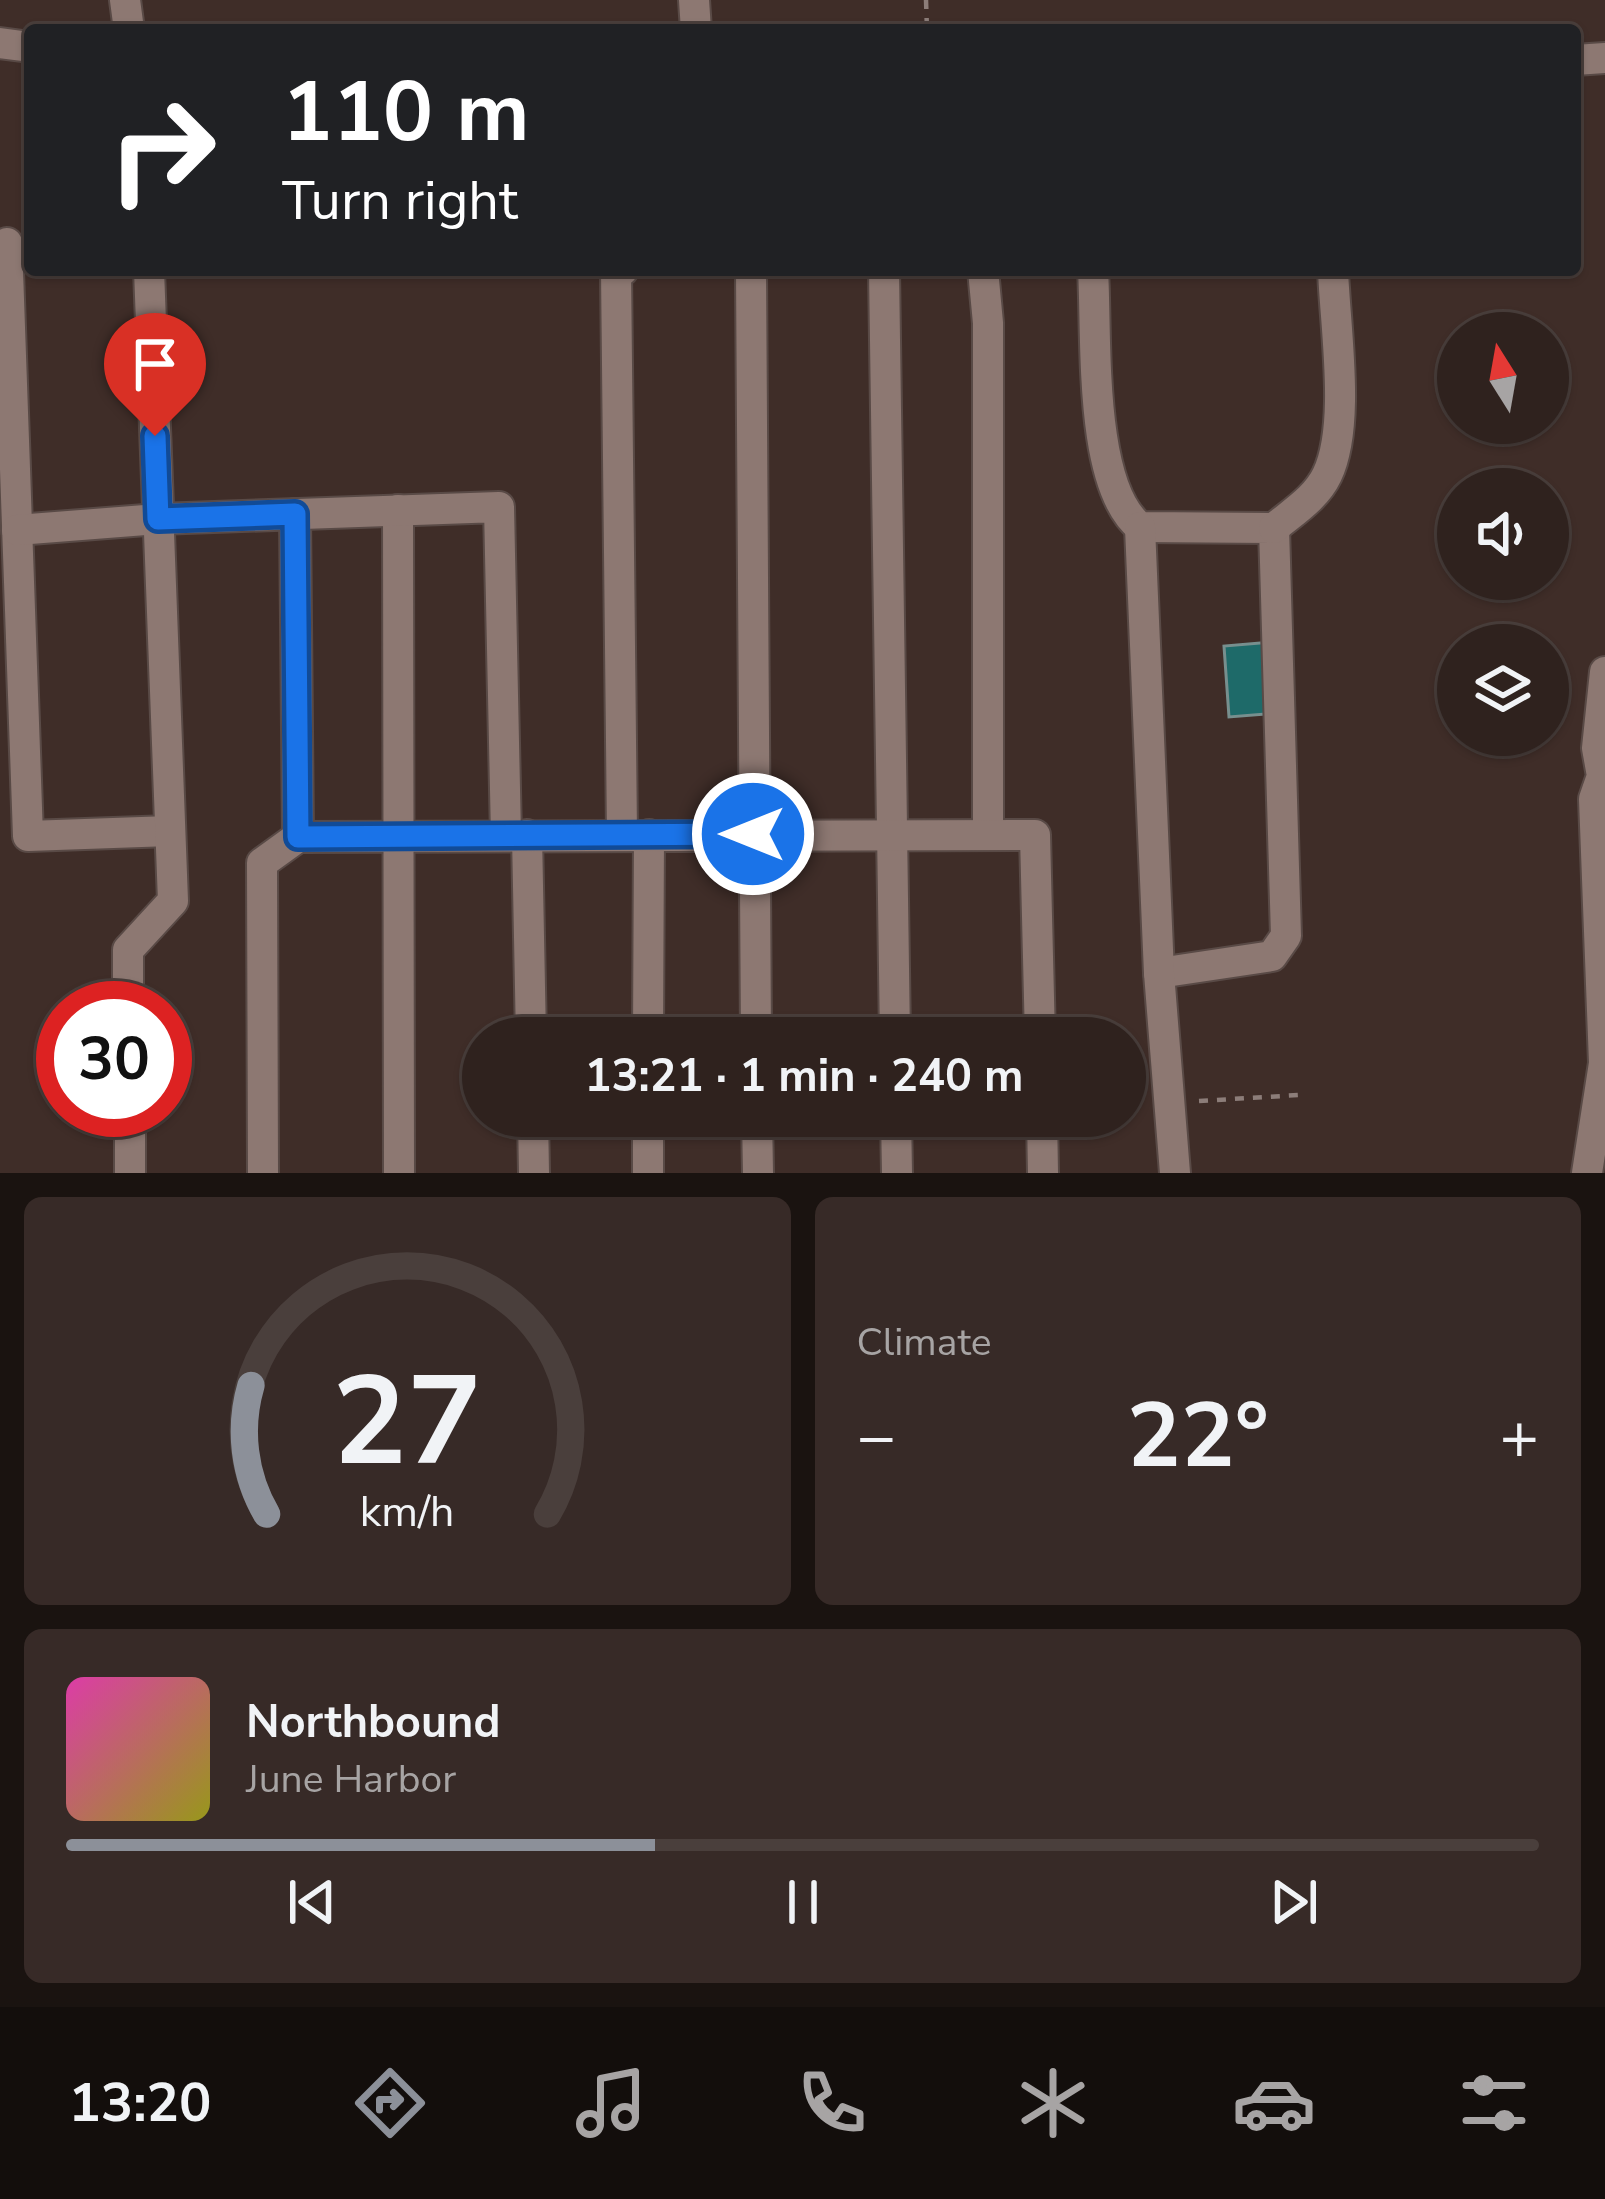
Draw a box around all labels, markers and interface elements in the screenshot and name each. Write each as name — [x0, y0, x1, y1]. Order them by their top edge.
text: 110 m — [282, 55, 530, 170]
icon: right — [84, 72, 240, 228]
text: Turn right — [282, 164, 518, 238]
north arrow — [1437, 312, 1569, 444]
map controls — [1437, 312, 1569, 756]
pin — [104, 313, 206, 436]
icon: arrive — [122, 331, 188, 397]
button: sound — [1437, 468, 1569, 600]
button: layers — [1437, 624, 1569, 756]
position arrow — [690, 771, 816, 897]
speed limit sign: 30 — [36, 981, 192, 1137]
text: 13:21 · 1 min · 240 m — [584, 1046, 1024, 1107]
text: Climate — [857, 1316, 992, 1369]
text: 27 — [332, 1337, 482, 1507]
text: 22° — [1127, 1375, 1269, 1498]
text: − — [857, 1392, 896, 1482]
text: + — [1499, 1392, 1539, 1482]
text: km/h — [360, 1483, 455, 1541]
text: Northbound — [246, 1692, 500, 1753]
text: June Harbor — [246, 1753, 456, 1806]
icon: previous — [279, 1869, 345, 1935]
icon: pause — [770, 1869, 836, 1935]
icon: next — [1261, 1869, 1327, 1935]
icon: directions — [348, 2061, 432, 2145]
icon: music — [569, 2061, 653, 2145]
icon: phone — [790, 2061, 874, 2145]
icon: climate — [1011, 2061, 1095, 2145]
icon: car — [1232, 2061, 1316, 2145]
icon: filters — [1452, 2061, 1536, 2145]
text: 13:20 — [68, 2066, 211, 2140]

